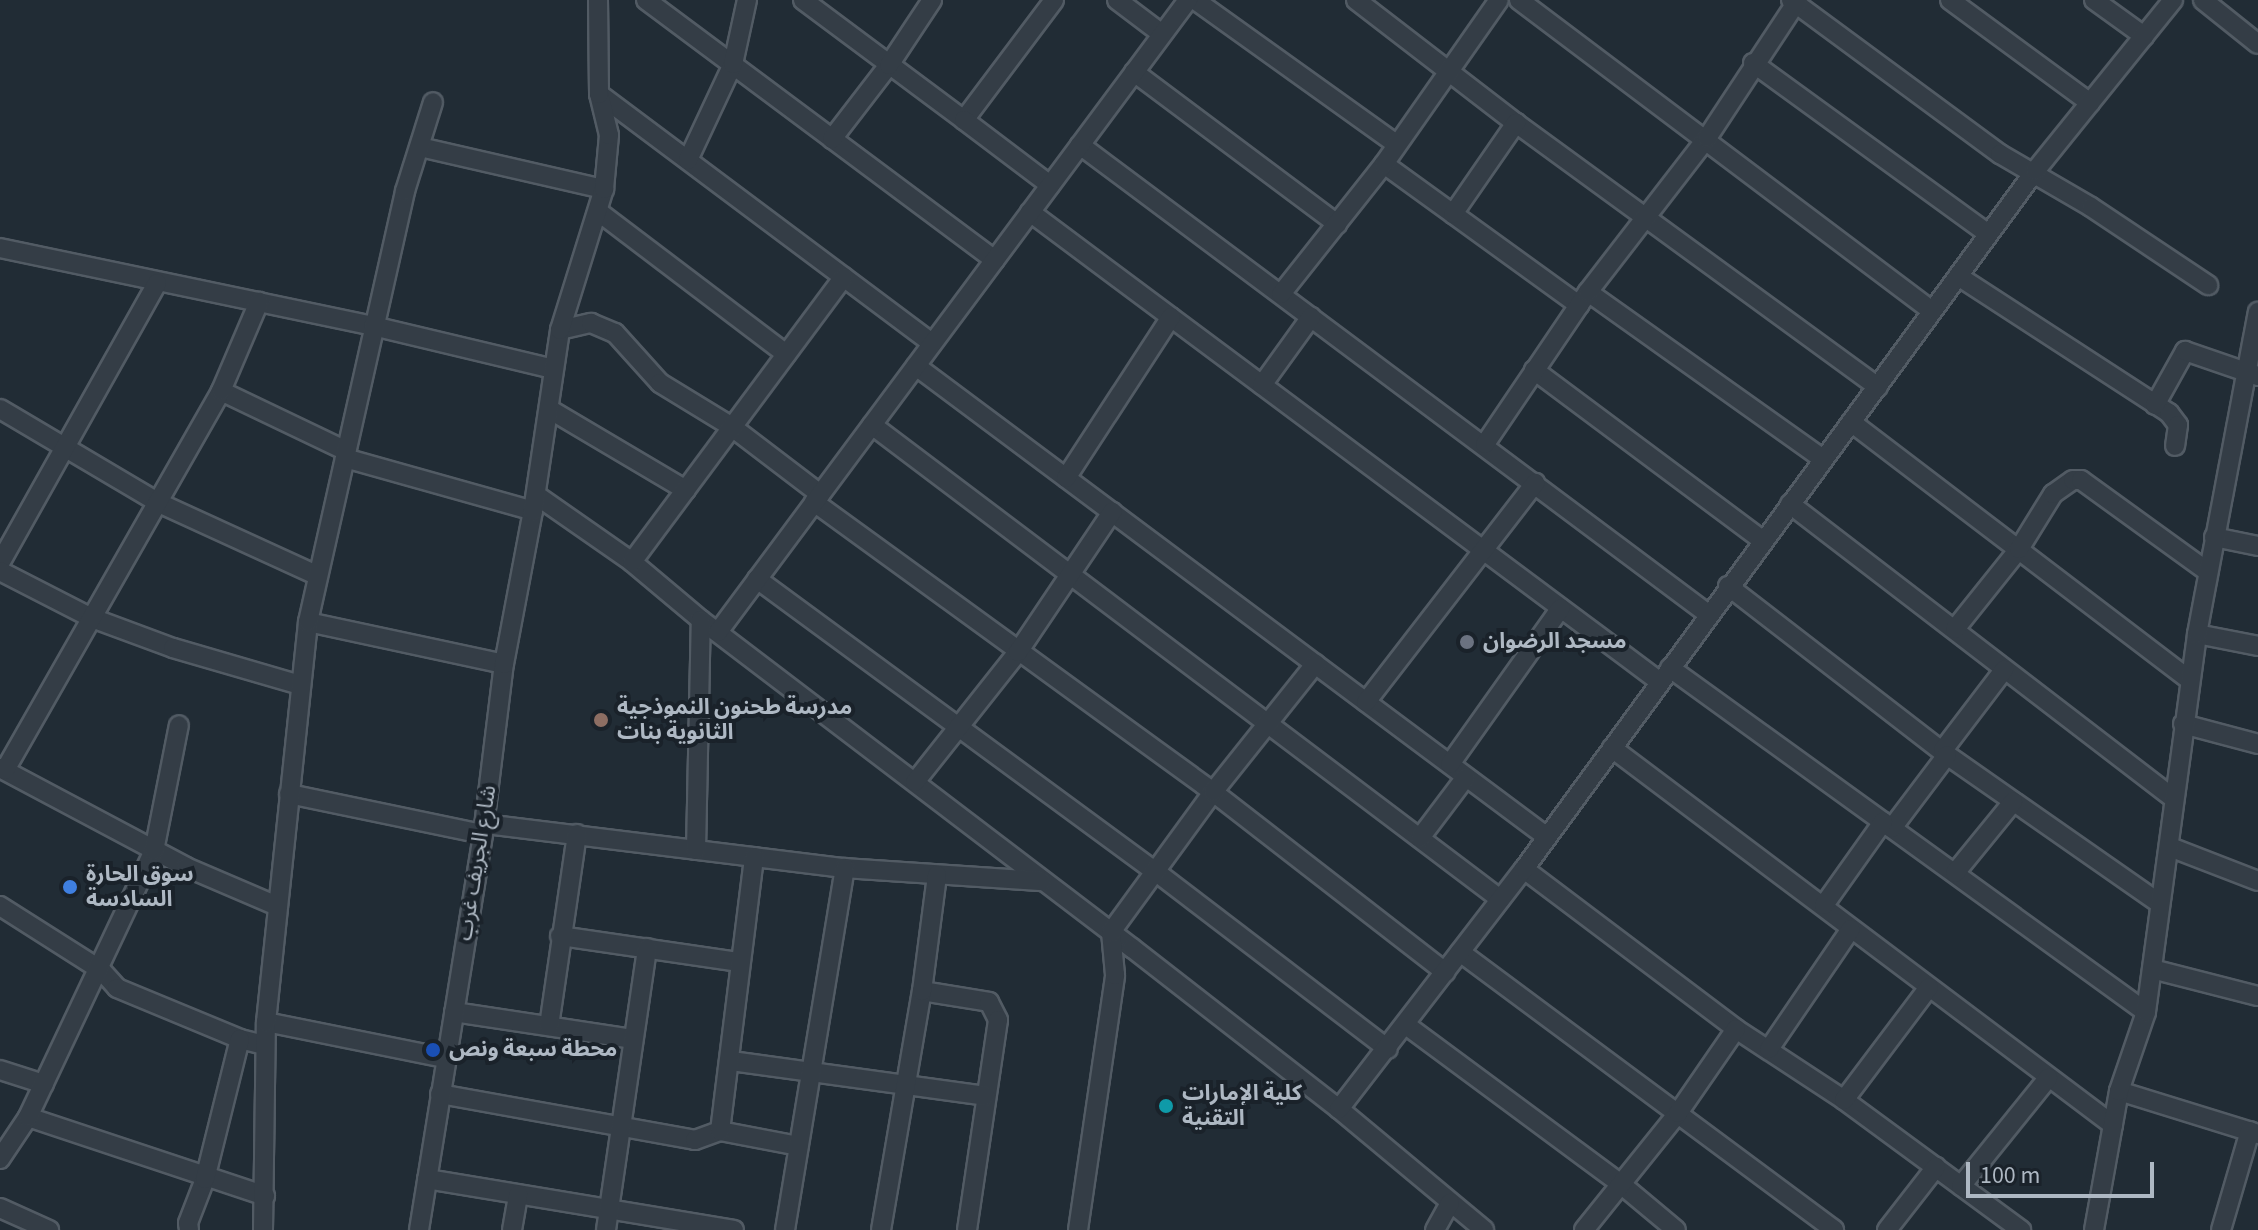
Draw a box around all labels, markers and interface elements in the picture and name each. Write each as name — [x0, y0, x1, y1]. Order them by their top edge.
place label: مسجد الرضوان — [1483, 629, 1627, 655]
marker: مسجد الرضوان — [1458, 633, 1476, 651]
place label: مدرسة طحنون النموذجية الثانوية بنات — [617, 694, 852, 746]
marker: مدرسة طحنون النموذجية الثانوية بنات — [592, 711, 610, 729]
street label: شارع الجريف غرب — [452, 783, 502, 943]
place label: سوق الحارة السادسة — [86, 861, 194, 912]
marker: سوق الحارة السادسة — [61, 878, 79, 896]
place label: محطة سبعة ونص — [449, 1037, 617, 1063]
marker: محطة سبعة ونص — [424, 1041, 442, 1059]
place label: كلية الإمارات التقنية — [1182, 1080, 1302, 1132]
marker: كلية الإمارات التقنية — [1157, 1097, 1175, 1115]
scale bar — [1970, 1146, 2158, 1196]
text: 100 m — [1980, 1158, 2040, 1193]

